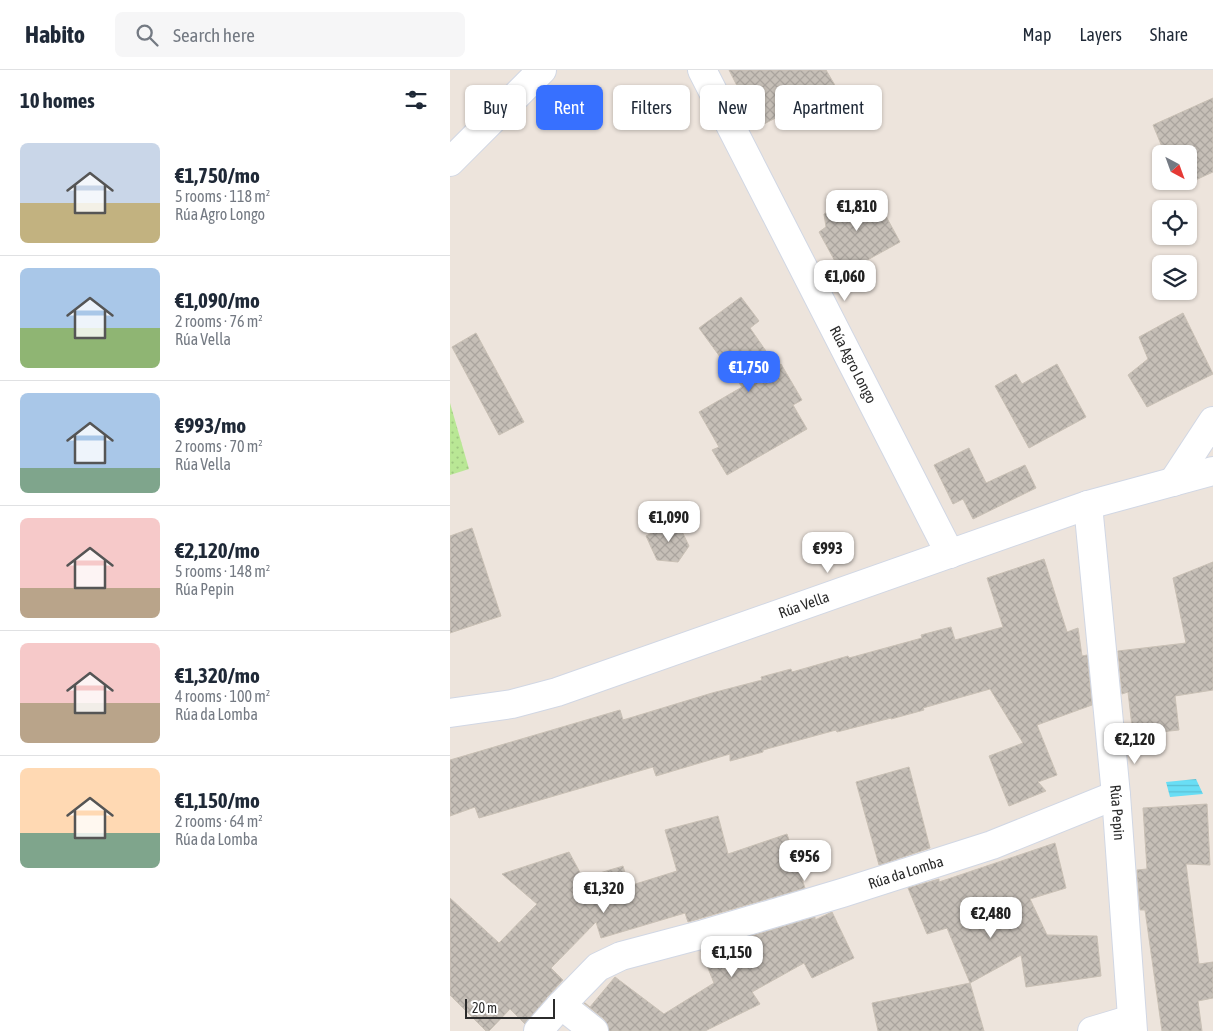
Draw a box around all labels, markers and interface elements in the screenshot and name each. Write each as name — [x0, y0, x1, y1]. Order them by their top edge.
search box — [115, 12, 465, 57]
text: Habito — [25, 21, 85, 48]
icon: search — [133, 21, 161, 49]
text: Search here — [173, 24, 255, 46]
text: Map — [1022, 24, 1051, 45]
text: Layers — [1079, 24, 1122, 45]
text: Share — [1150, 24, 1188, 45]
chip: Buy — [465, 85, 526, 130]
chip: Rent — [536, 85, 603, 130]
chip: Filters — [613, 85, 690, 130]
chip: New — [700, 85, 765, 130]
chip: Apartment — [775, 85, 882, 130]
icon: filters — [402, 86, 430, 114]
text: 10 homes — [20, 88, 95, 112]
north arrow — [1152, 145, 1198, 190]
map controls — [1152, 145, 1197, 300]
icon: home — [60, 163, 120, 223]
text: €1,750/mo — [175, 163, 260, 187]
text: 5 rooms · 118 m² — [175, 187, 270, 205]
pin: €1,810 — [816, 190, 898, 232]
text: €1,810 — [837, 197, 877, 215]
button: locate — [1152, 200, 1197, 245]
text: Rúa Agro Longo — [175, 205, 265, 223]
button: layers — [1152, 255, 1197, 300]
pin: €1,060 — [804, 260, 886, 302]
text: €1,060 — [825, 267, 865, 285]
icon: home — [60, 288, 120, 348]
text: €1,090/mo — [175, 288, 260, 312]
text: 2 rooms · 76 m² — [175, 312, 263, 330]
street label: Rúa Agro Longo — [827, 323, 880, 406]
text: Rúa Vella — [175, 330, 231, 348]
pin: €1,750 — [708, 350, 790, 393]
text: €1,750 — [729, 358, 769, 376]
icon: home — [60, 413, 120, 473]
text: €993/mo — [175, 413, 246, 437]
text: 2 rooms · 70 m² — [175, 437, 263, 455]
text: Rúa Vella — [175, 455, 231, 473]
pin: €1,090 — [628, 500, 710, 543]
text: €1,090 — [649, 508, 689, 526]
pin: €993 — [798, 532, 858, 574]
icon: home — [60, 538, 120, 598]
text: €2,120/mo — [175, 538, 260, 562]
text: €993 — [813, 539, 843, 557]
text: 5 rooms · 148 m² — [175, 562, 270, 580]
text: Rúa Pepin — [175, 580, 234, 598]
street label: Rúa Vella — [776, 588, 831, 621]
icon: home — [60, 663, 120, 723]
text: €1,320/mo — [175, 663, 260, 687]
text: 4 rooms · 100 m² — [175, 687, 270, 705]
text: Rúa da Lomba — [175, 705, 258, 723]
pin: €2,120 — [1094, 722, 1176, 765]
text: €2,120 — [1115, 730, 1155, 748]
street label: Rúa Pepin — [1107, 784, 1128, 841]
icon: home — [60, 788, 120, 848]
text: €1,150/mo — [175, 788, 260, 812]
text: 2 rooms · 64 m² — [175, 812, 263, 830]
text: Rúa da Lomba — [175, 830, 258, 848]
pin: €956 — [775, 840, 835, 882]
text: €956 — [790, 847, 820, 865]
street label: Rúa da Lomba — [866, 852, 945, 892]
pin: €1,320 — [563, 872, 645, 914]
text: €1,320 — [584, 879, 624, 897]
pin: €2,480 — [950, 896, 1032, 939]
text: €2,480 — [971, 904, 1011, 922]
pin: €1,150 — [691, 936, 773, 978]
text: €1,150 — [712, 943, 752, 961]
scale bar — [465, 996, 555, 1019]
text: 20 m — [472, 1000, 497, 1016]

